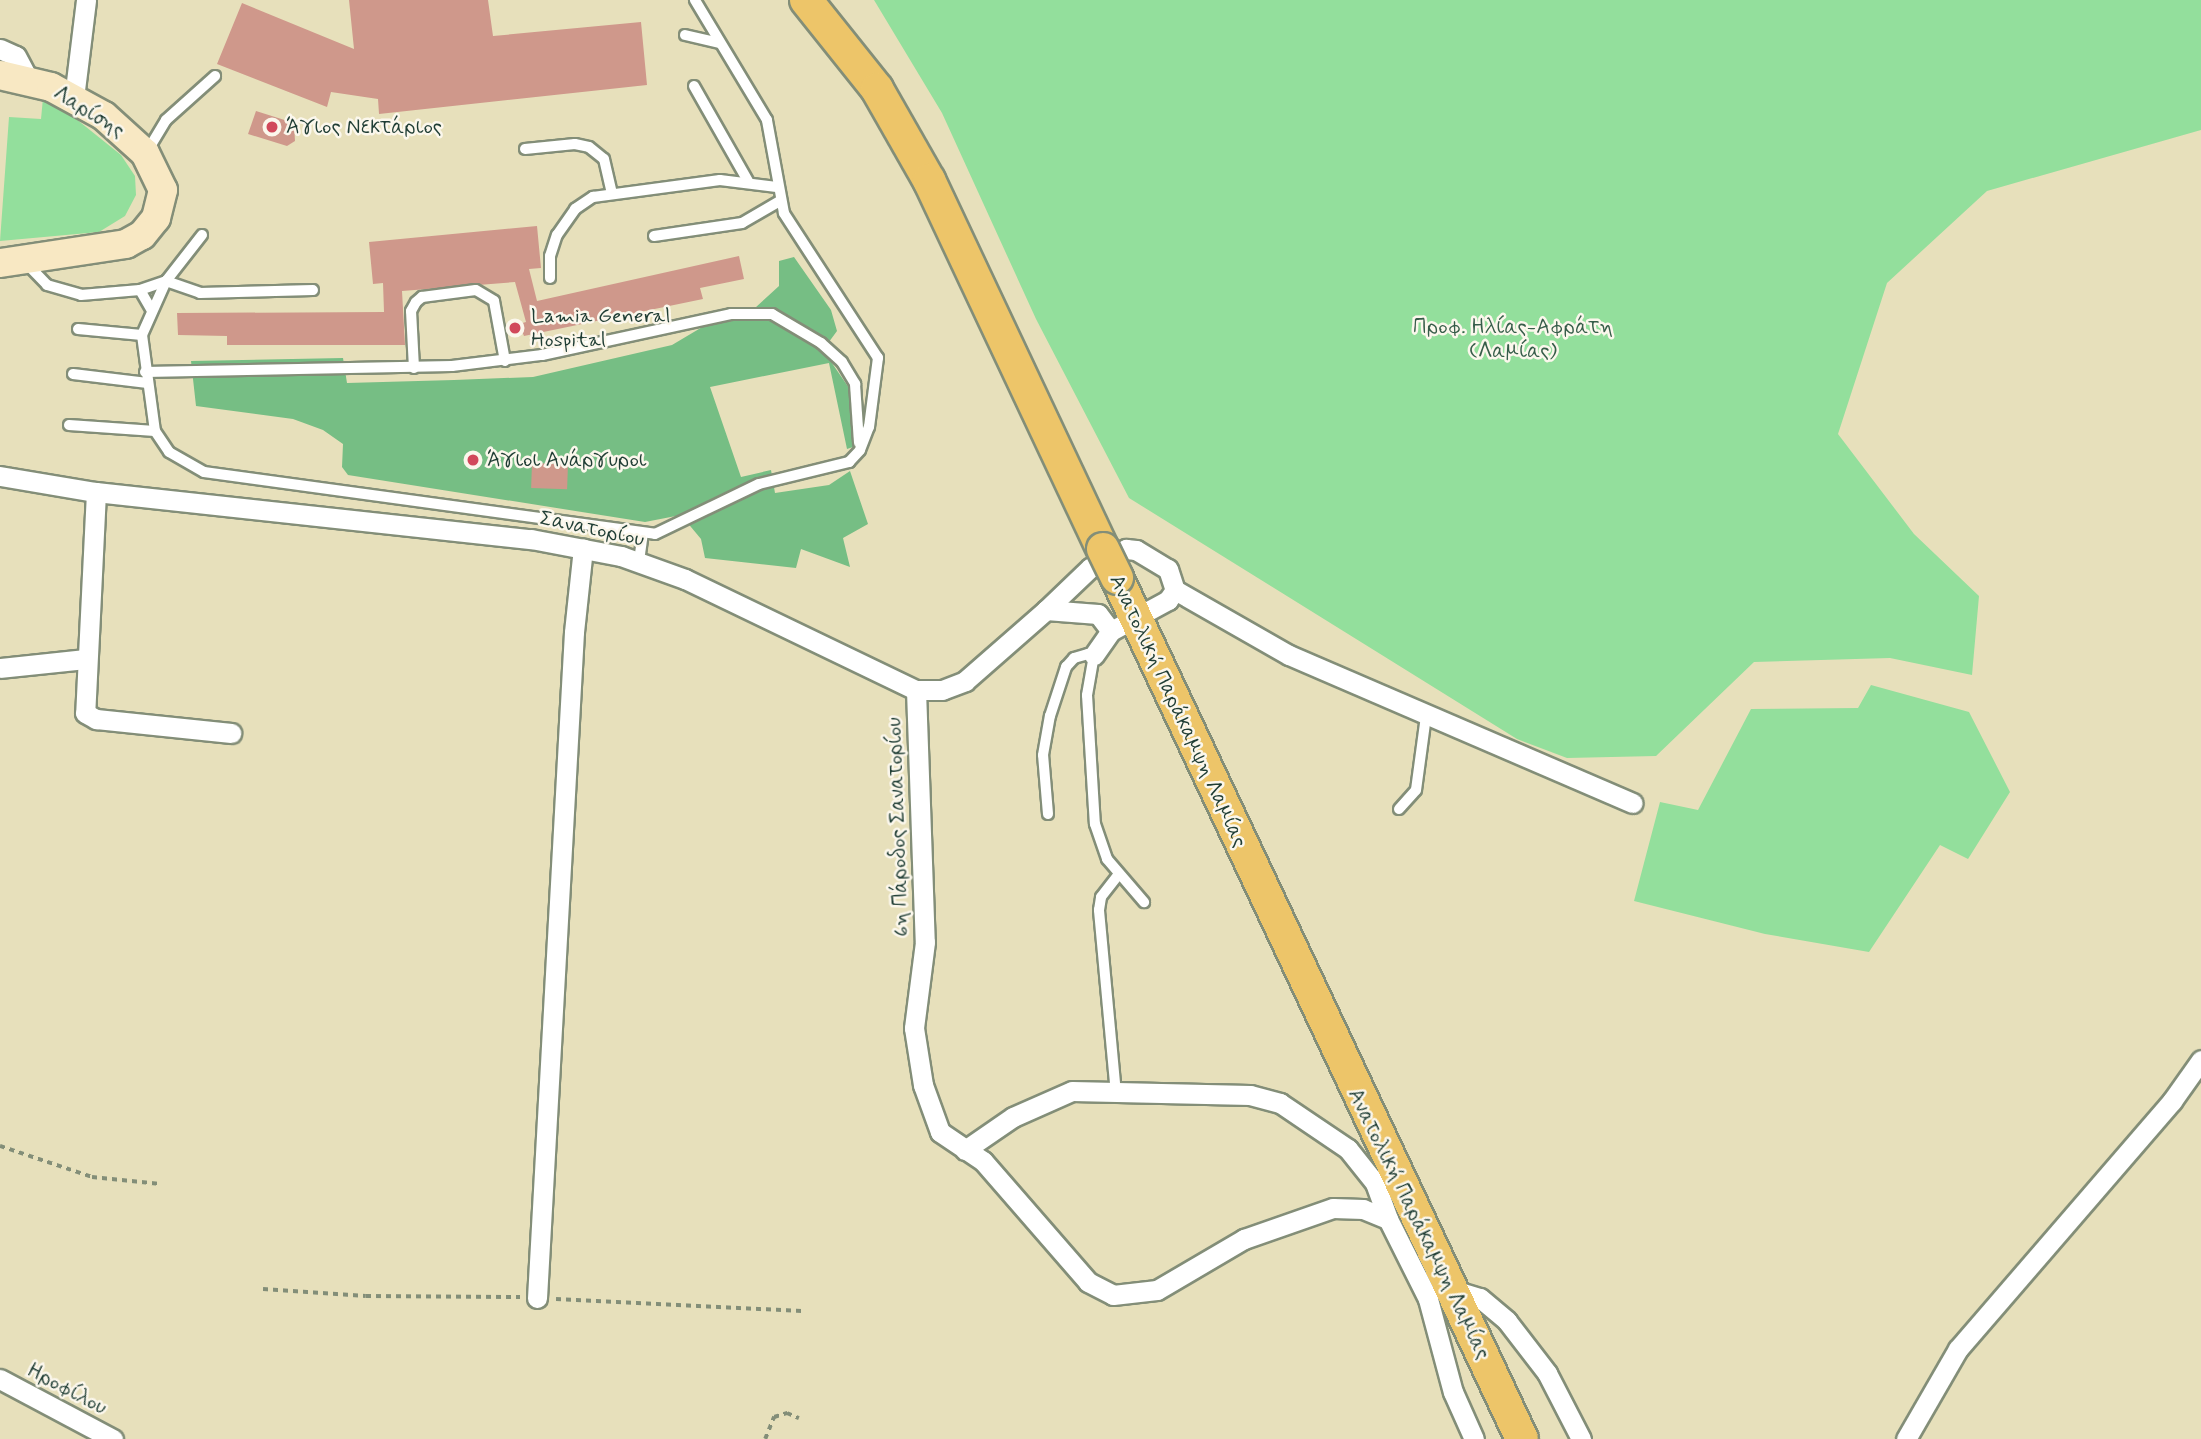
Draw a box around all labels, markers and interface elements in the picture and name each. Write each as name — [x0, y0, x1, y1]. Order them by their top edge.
street label: Λαρίσης — [49, 80, 129, 144]
place label: Άγιος Νεκτάριος — [286, 114, 442, 140]
marker: Άγιος Νεκτάριος — [264, 119, 280, 135]
place label: Lamia General Hospital — [531, 303, 670, 353]
park label: Προφ. Ηλίας-Αφράτη (Λαμίας) — [1413, 314, 1613, 364]
marker: Lamia General Hospital — [505, 318, 525, 338]
place label: Άγιοι Ανάργυροι — [487, 447, 646, 473]
marker: Άγιοι Ανάργυροι — [465, 452, 481, 468]
street label: Σανατορίου — [537, 506, 647, 552]
street label: Ανατολική Παράκαμψη Λαμίας — [1104, 571, 1252, 851]
street label: 6η Πάροδος Σανατορίου — [882, 717, 914, 937]
street label: Ανατολική Παράκαμψη Λαμίας — [1342, 1085, 1496, 1363]
street label: Ηροφίλου — [23, 1358, 111, 1420]

